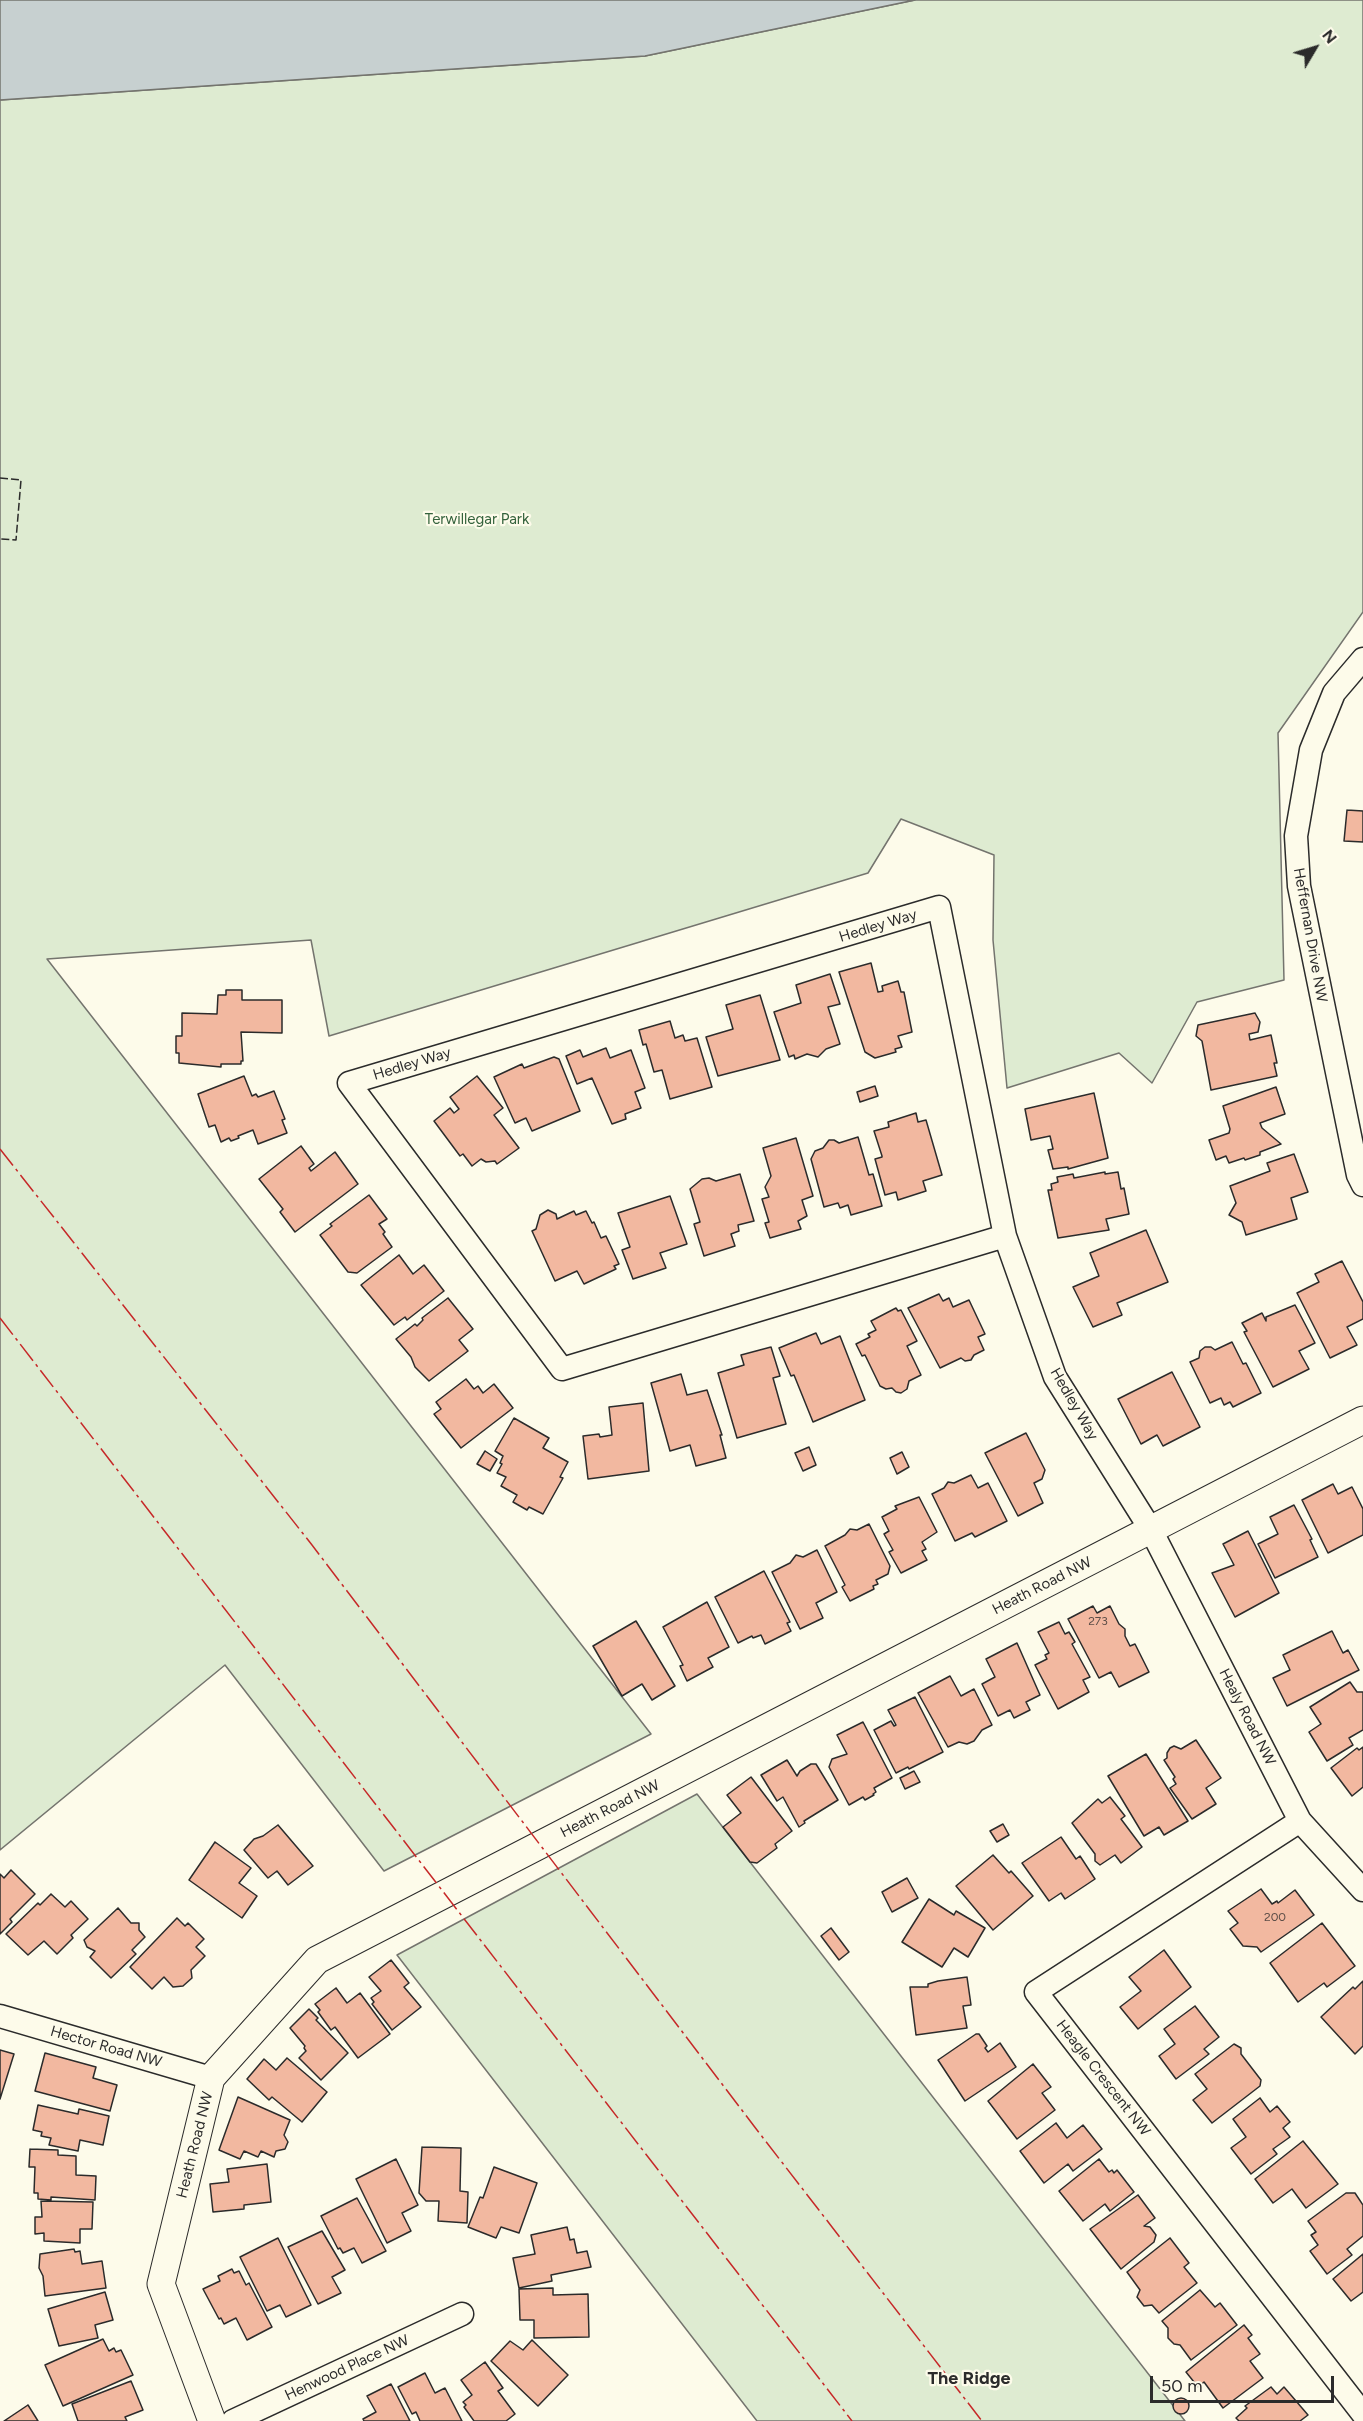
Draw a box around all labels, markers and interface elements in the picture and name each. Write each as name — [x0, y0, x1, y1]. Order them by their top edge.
north arrow — [1285, 18, 1345, 78]
text: N — [1318, 26, 1341, 47]
park label: Terwillegar Park — [425, 511, 529, 529]
street label: Heffernan Drive NW — [1289, 866, 1331, 1004]
street label: Hedley Way — [837, 906, 919, 946]
street label: Hedley Way — [371, 1044, 453, 1084]
street label: Hedley Way — [1046, 1365, 1102, 1443]
street label: Heath Road NW — [989, 1553, 1095, 1619]
house number: 273 — [1088, 1614, 1108, 1628]
street label: Healy Road NW — [1215, 1666, 1279, 1768]
street label: Heath Road NW — [557, 1776, 663, 1842]
house number: 200 — [1264, 1910, 1286, 1924]
street label: Heagle Crescent NW — [1052, 2016, 1154, 2140]
street label: Hector Road NW — [48, 2023, 164, 2071]
street label: Heath Road NW — [173, 2090, 217, 2200]
street label: Henwood Place NW — [282, 2331, 412, 2405]
scale bar — [1153, 2364, 1338, 2402]
district label: The Ridge — [928, 2368, 1010, 2390]
text: 50 m — [1161, 2375, 1203, 2397]

